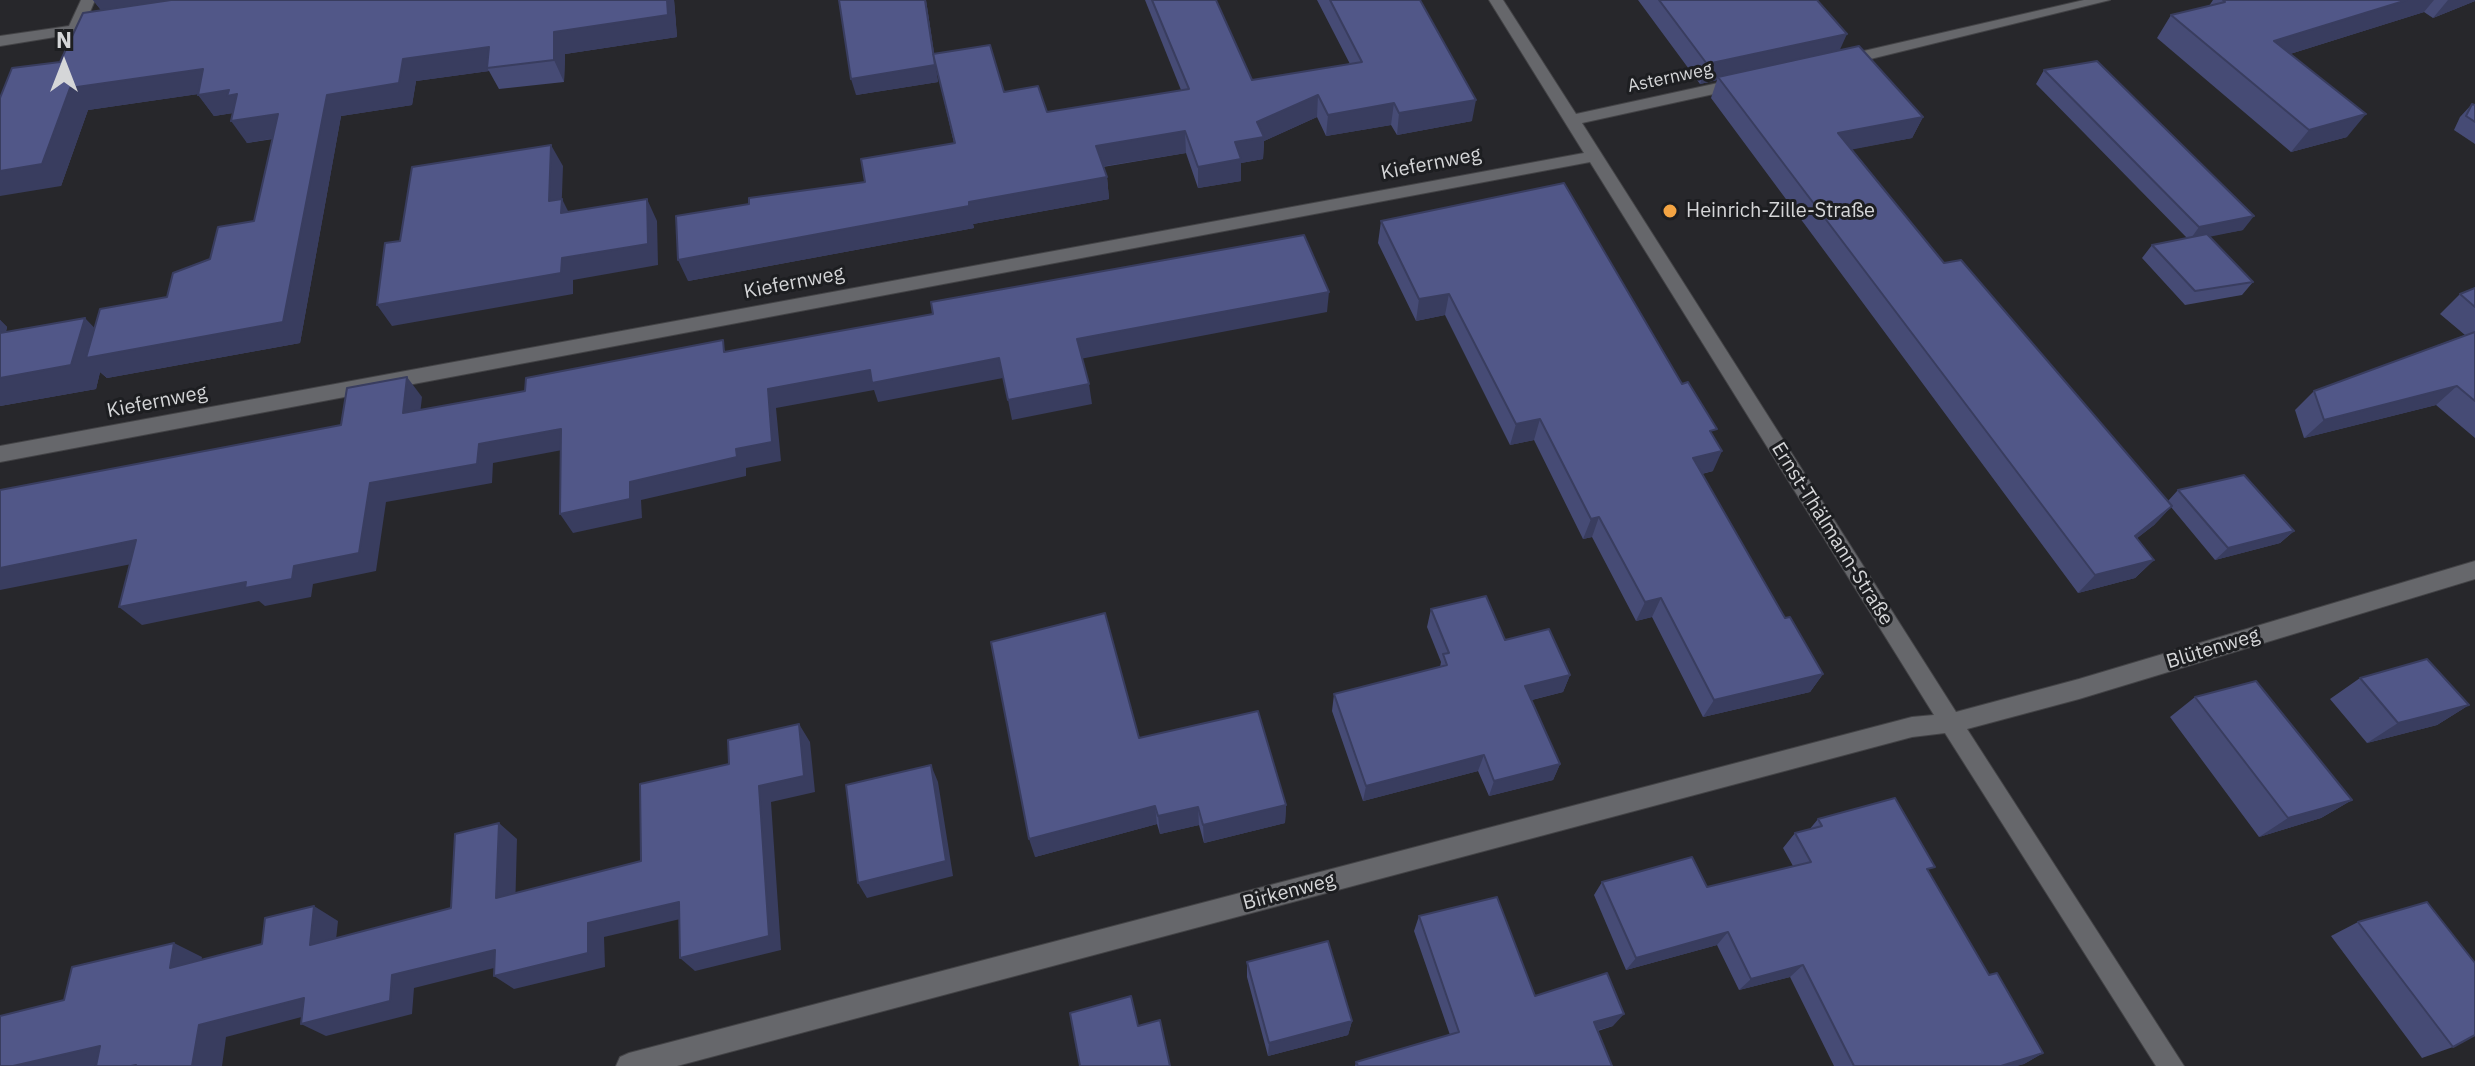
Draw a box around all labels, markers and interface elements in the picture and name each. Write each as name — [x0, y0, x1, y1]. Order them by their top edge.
north arrow — [24, 24, 104, 104]
text: N — [56, 25, 72, 54]
street label: Asternweg — [1626, 58, 1714, 98]
street label: Kiefernweg — [1379, 143, 1483, 185]
place label: Heinrich-Zille-Straße — [1686, 199, 1875, 223]
marker: Heinrich-Zille-Straße — [1661, 202, 1679, 220]
street label: Kiefernweg — [742, 262, 846, 304]
street label: Kiefernweg — [105, 381, 209, 423]
street label: Ernst-Thälmann-Straße — [1766, 438, 1898, 630]
street label: Blütenweg — [2164, 624, 2262, 674]
street label: Birkenweg — [1240, 868, 1338, 916]

